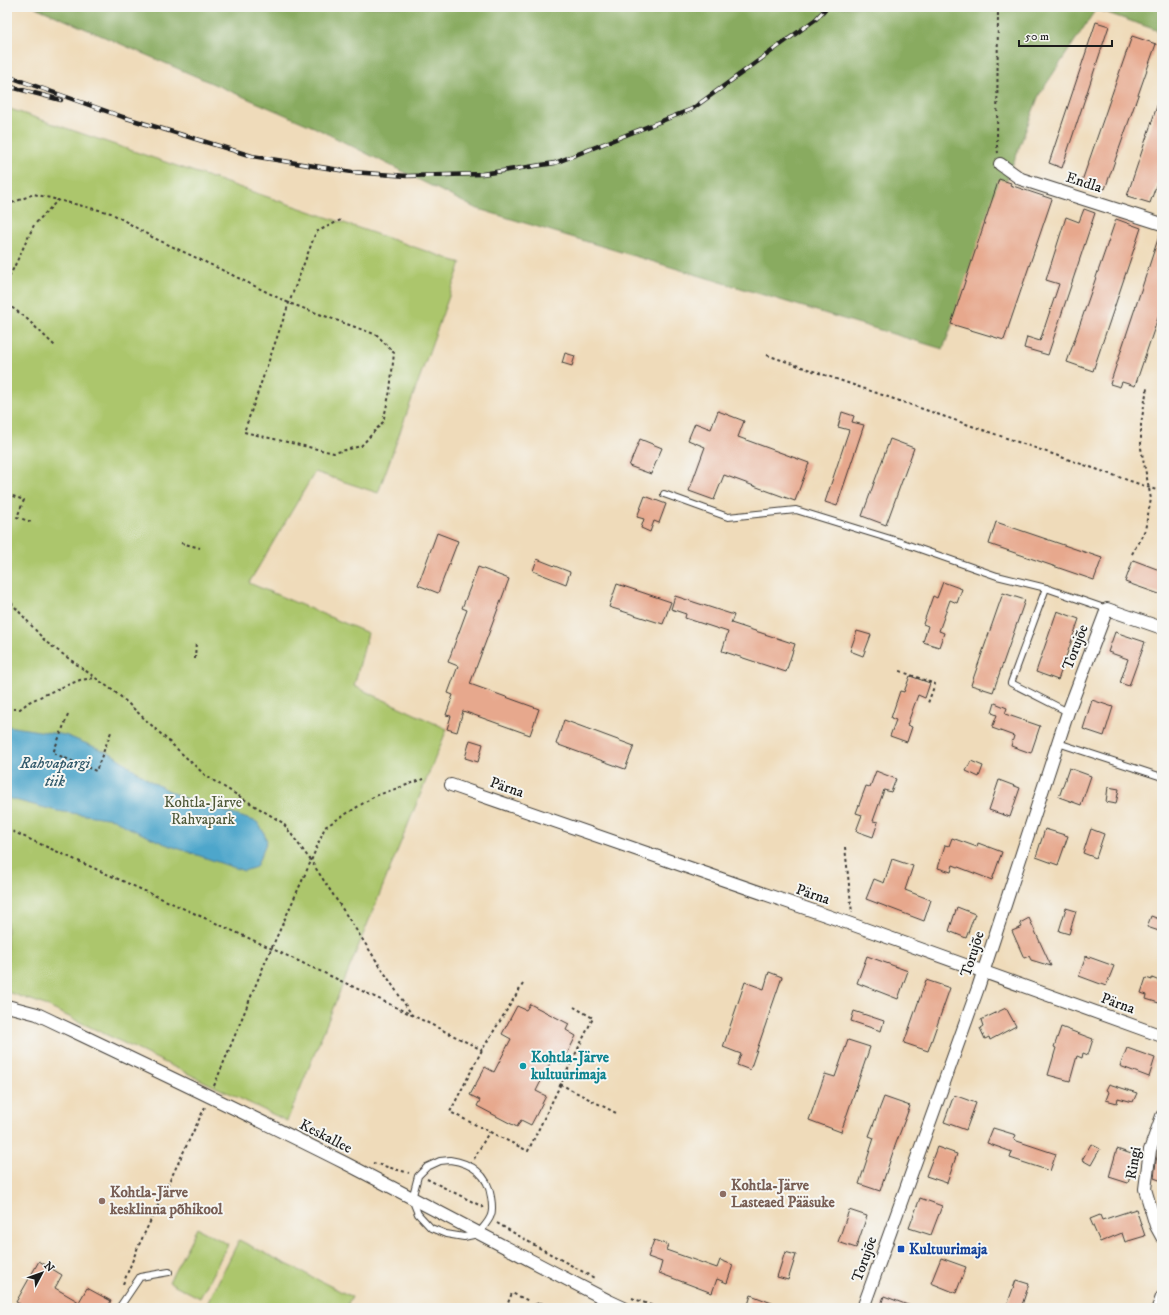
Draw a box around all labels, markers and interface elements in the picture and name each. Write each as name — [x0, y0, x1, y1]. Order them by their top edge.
scale bar — [1019, 22, 1112, 48]
text: 50 m — [1025, 29, 1049, 44]
street label: Endla — [1063, 168, 1105, 197]
street label: Torujõe — [1058, 622, 1093, 673]
water label: Rahvapargi tiik — [19, 753, 91, 791]
street label: Pärna — [487, 773, 527, 802]
park label: Kohtla-Järve Rahvapark — [164, 793, 242, 829]
street label: Pärna — [793, 880, 833, 909]
street label: Torujõe — [956, 929, 989, 979]
street label: Pärna — [1098, 989, 1138, 1019]
place label: Kohtla-Järve kultuurimaja — [530, 1048, 610, 1084]
marker: Kohtla-Järve kultuurimaja — [518, 1061, 528, 1071]
street label: Keskallee — [296, 1115, 355, 1158]
street label: Ringi — [1122, 1145, 1145, 1181]
place label: Kohtla-Järve Lasteaed Pääsuke — [731, 1176, 836, 1212]
place label: Kohtla-Järve kesklinna põhikool — [109, 1183, 223, 1219]
marker: Kohtla-Järve Lasteaed Pääsuke — [718, 1189, 728, 1199]
marker: Kohtla-Järve kesklinna põhikool — [97, 1196, 107, 1206]
street label: Torujõe — [848, 1234, 881, 1284]
place label: Kultuurimaja — [909, 1240, 988, 1259]
marker: Kultuurimaja — [896, 1244, 906, 1254]
north arrow — [22, 1253, 62, 1293]
text: N — [41, 1259, 57, 1275]

